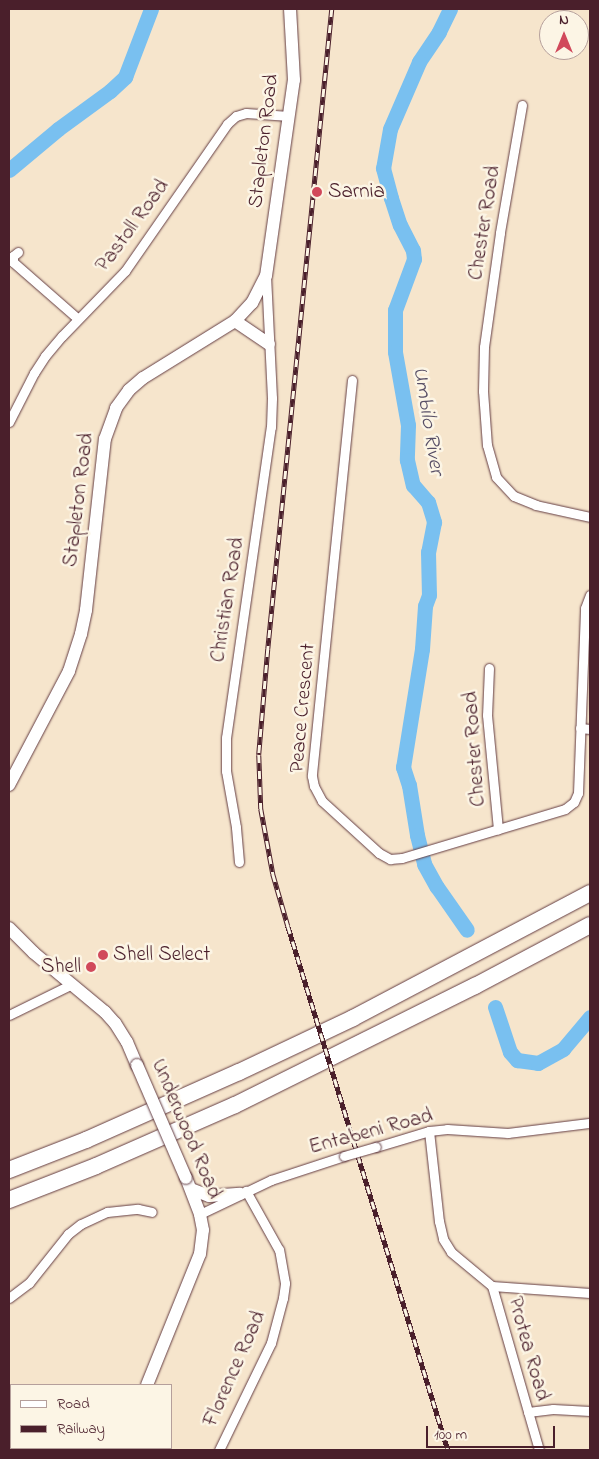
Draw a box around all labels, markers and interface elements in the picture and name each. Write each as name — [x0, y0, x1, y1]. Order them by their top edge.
north arrow — [539, 10, 589, 60]
text: N — [559, 10, 569, 31]
street label: Stapleton Road — [243, 73, 285, 209]
street label: Chester Road — [464, 164, 506, 282]
street label: Pastoll Road — [91, 175, 175, 277]
place label: Sarnia — [328, 179, 385, 205]
marker: Sarnia — [310, 185, 324, 199]
water label: Umbilo River — [405, 365, 449, 477]
street label: Stapleton Road — [58, 432, 100, 568]
street label: Christian Road — [206, 536, 250, 664]
street label: Peace Crescent — [285, 642, 321, 774]
street label: Chester Road — [458, 691, 492, 807]
place label: Shell Select — [113, 942, 210, 968]
marker: Shell Select — [97, 949, 109, 961]
place label: Shell — [41, 954, 81, 980]
marker: Shell — [85, 961, 97, 973]
street label: Underwood Road — [145, 1055, 227, 1203]
street label: Entabeni Road — [306, 1103, 436, 1161]
street label: Protea Road — [501, 1294, 555, 1404]
street label: Florence Road — [198, 1307, 272, 1431]
legend — [10, 1384, 172, 1449]
text: Road — [57, 1393, 90, 1415]
scale bar — [429, 1416, 558, 1448]
text: Railway — [57, 1418, 105, 1440]
text: 100 m — [434, 1424, 467, 1446]

